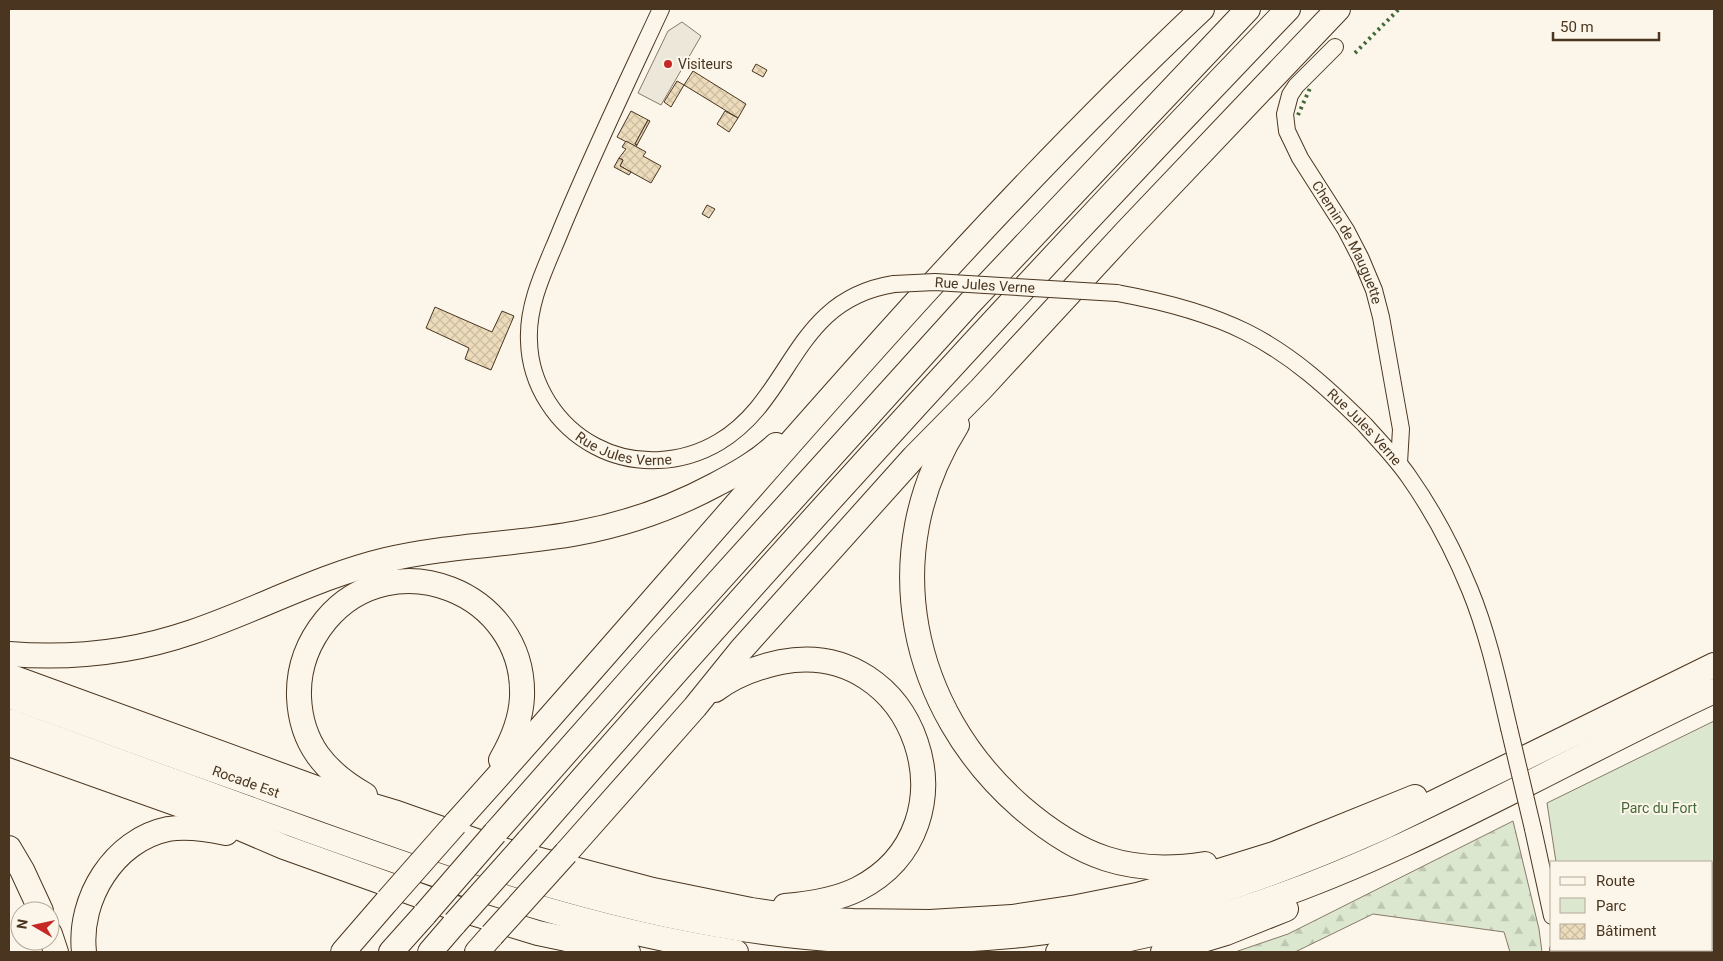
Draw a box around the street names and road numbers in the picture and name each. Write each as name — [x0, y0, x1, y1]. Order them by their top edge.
street label: Chemin de Mauguette — [1309, 178, 1385, 306]
street label: Rue Jules Verne — [934, 274, 1035, 296]
street label: Rue Jules Verne — [1324, 385, 1405, 468]
street label: Rue Jules Verne — [573, 428, 673, 468]
street label: Rocade Est — [210, 762, 282, 801]

